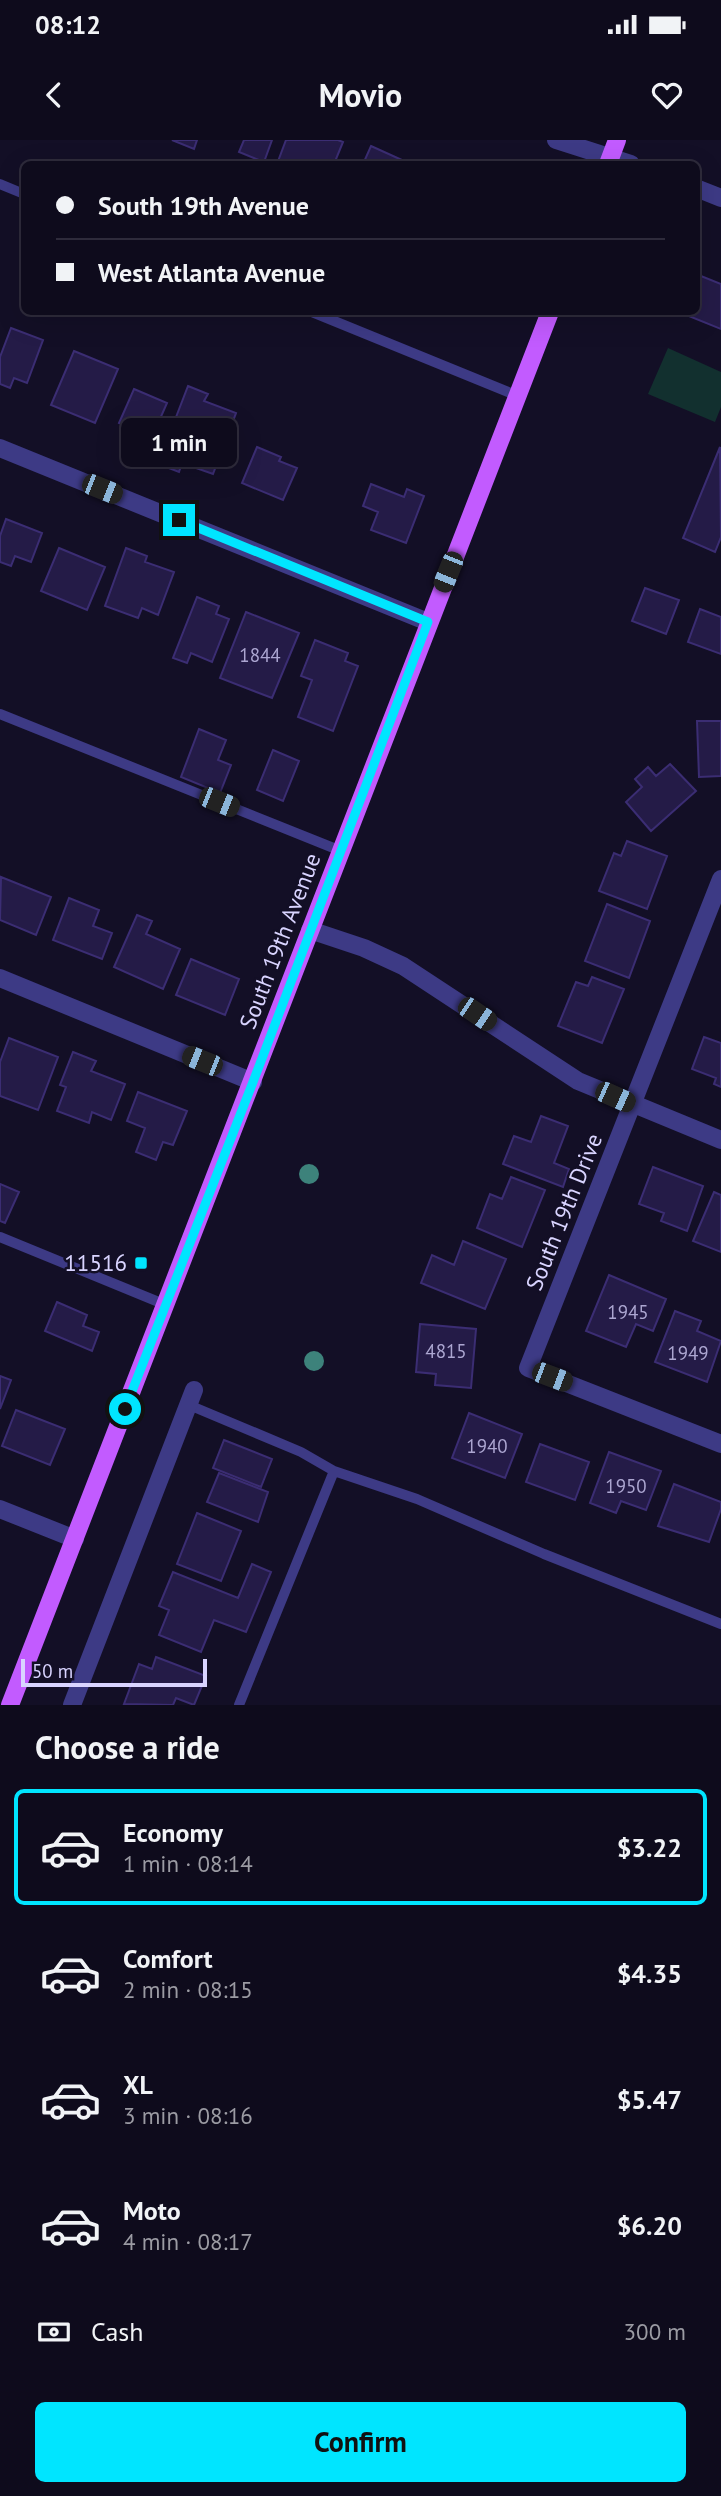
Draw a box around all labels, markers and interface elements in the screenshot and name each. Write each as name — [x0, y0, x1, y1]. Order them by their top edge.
text: 08:12 — [35, 8, 101, 41]
text: Movio — [319, 74, 402, 116]
icon: back — [35, 76, 73, 114]
icon: heart — [648, 76, 686, 114]
text: South 19th Avenue — [98, 189, 309, 222]
text: West Atlanta Avenue — [98, 256, 325, 289]
callout: 1 min — [121, 418, 237, 468]
text: 1 min — [151, 428, 207, 457]
car — [79, 471, 126, 507]
route end — [163, 504, 195, 536]
car — [431, 549, 466, 595]
house number: 1844 — [239, 643, 281, 667]
car — [196, 784, 243, 820]
street label: South 19th Avenue — [233, 849, 326, 1033]
car — [454, 994, 501, 1034]
car — [179, 1043, 226, 1079]
car — [592, 1079, 639, 1115]
street label: South 19th Drive — [519, 1129, 608, 1294]
place label: 11516 — [64, 1248, 127, 1277]
marker: 11516 — [133, 1255, 149, 1271]
house number: 1945 — [607, 1300, 649, 1324]
house number: 4815 — [425, 1339, 467, 1363]
house number: 1949 — [667, 1341, 709, 1365]
car — [529, 1360, 576, 1394]
route start — [109, 1393, 141, 1425]
house number: 1940 — [466, 1434, 508, 1458]
house number: 1950 — [605, 1474, 647, 1498]
scale bar — [21, 1656, 206, 1688]
text: 50 m — [32, 1659, 73, 1683]
text: Choose a ride — [35, 1726, 220, 1768]
icon: car — [39, 1816, 102, 1879]
text: Economy — [123, 1816, 223, 1849]
text: $3.22 — [617, 1831, 682, 1864]
text: 1 min · 08:14 — [123, 1849, 253, 1878]
icon: car — [39, 1942, 102, 2005]
text: Comfort — [123, 1942, 213, 1975]
text: $4.35 — [617, 1957, 682, 1990]
text: 2 min · 08:15 — [123, 1975, 253, 2004]
icon: car — [39, 2068, 102, 2131]
text: XL — [123, 2068, 153, 2101]
text: $5.47 — [617, 2083, 682, 2116]
text: 3 min · 08:16 — [123, 2101, 253, 2130]
icon: car — [39, 2194, 102, 2257]
text: Moto — [123, 2194, 181, 2227]
text: $6.20 — [617, 2209, 682, 2242]
text: 4 min · 08:17 — [123, 2227, 253, 2256]
icon: cash — [35, 2313, 73, 2351]
text: Cash — [91, 2315, 143, 2348]
text: 300 m — [624, 2317, 686, 2346]
button: Confirm — [35, 2402, 686, 2482]

